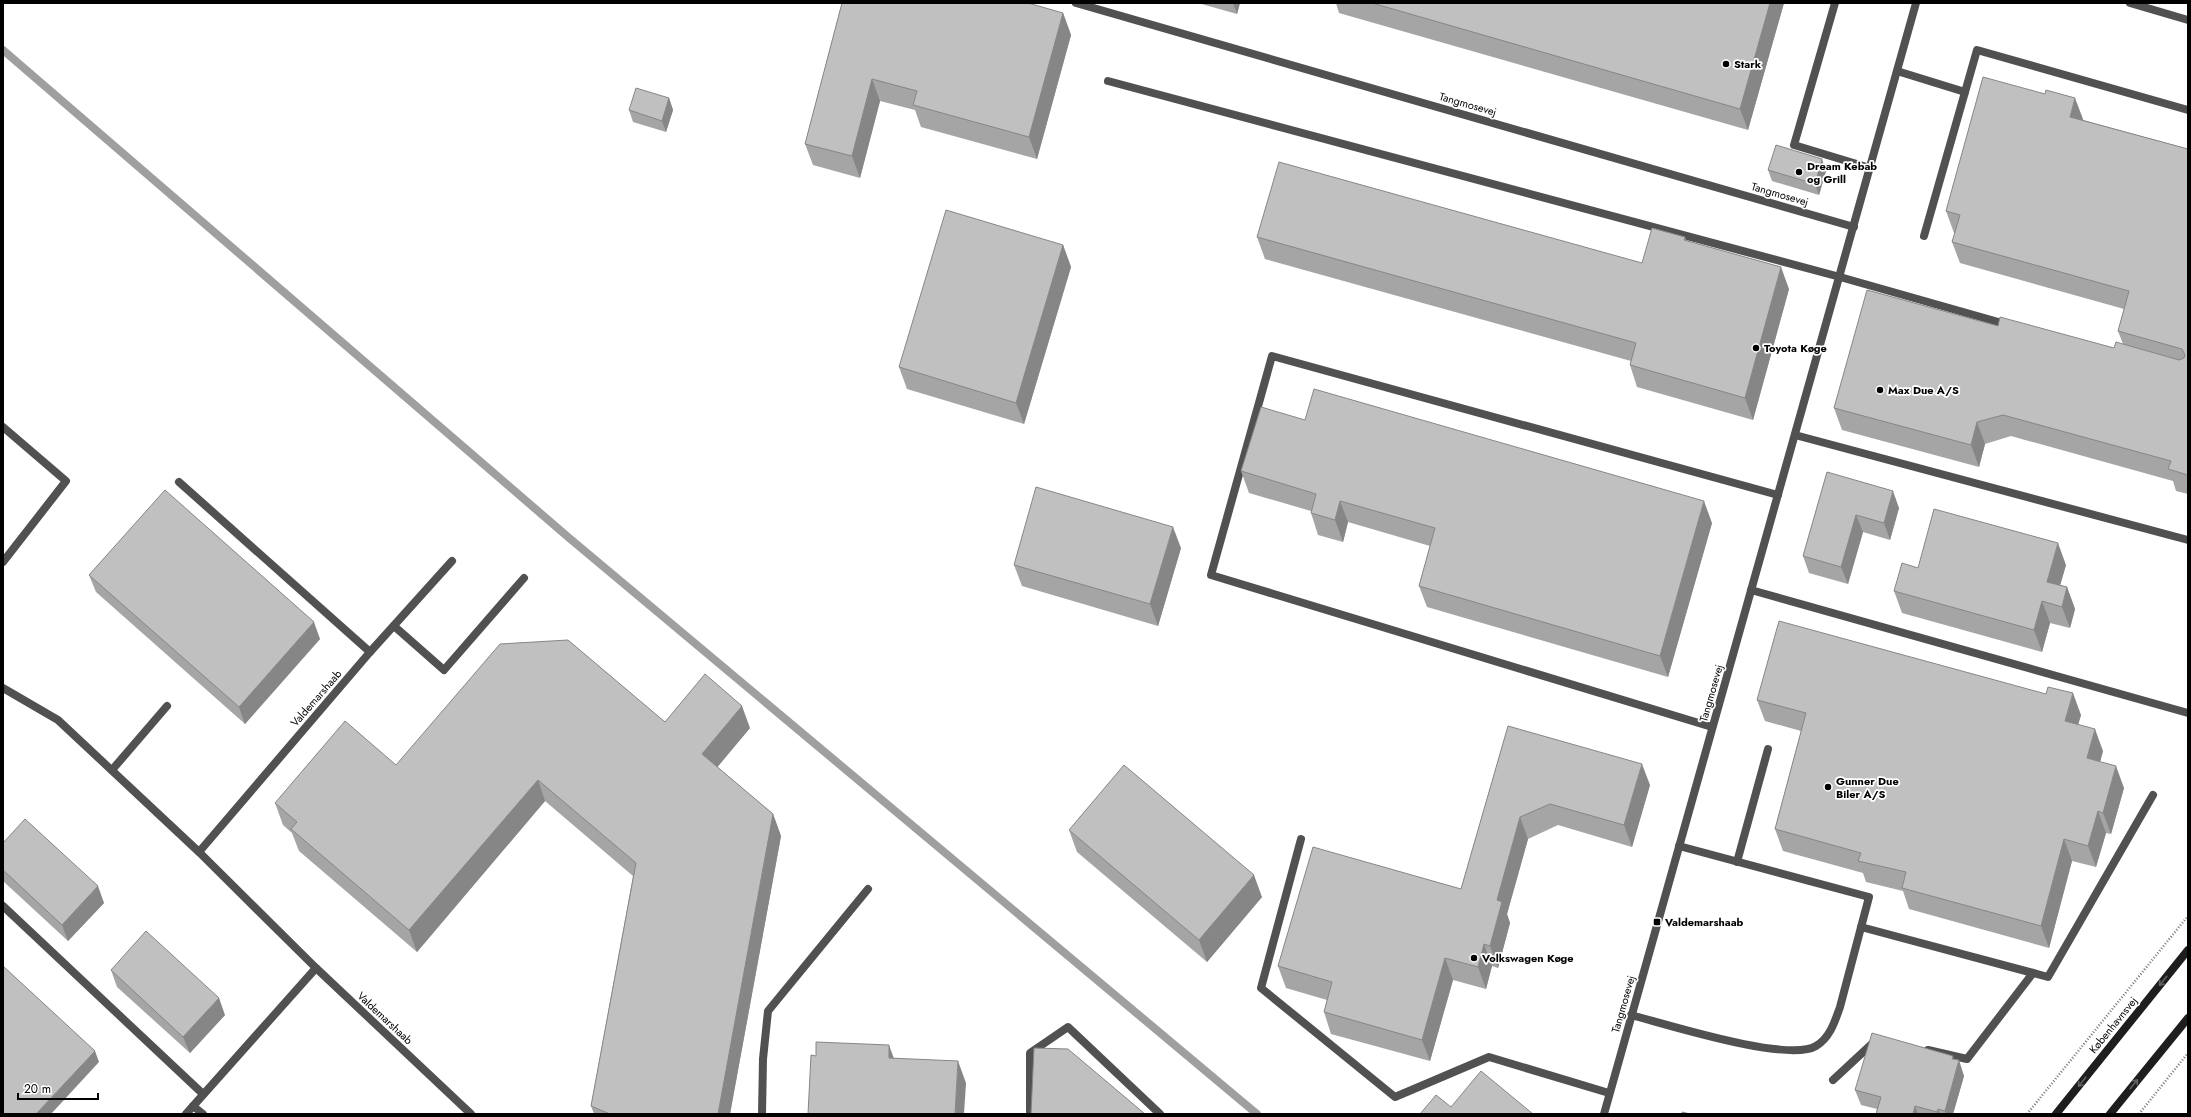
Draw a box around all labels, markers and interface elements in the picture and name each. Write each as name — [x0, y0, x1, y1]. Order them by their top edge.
place label: Stark — [1734, 56, 1762, 72]
marker: Stark — [1721, 59, 1731, 69]
street label: Tangmosevej — [1437, 88, 1499, 120]
place label: Dream Kebab og Grill — [1807, 158, 1877, 187]
marker: Dream Kebab og Grill — [1794, 167, 1804, 177]
street label: Tangmosevej — [1749, 178, 1811, 210]
place label: Toyota Køge — [1764, 340, 1827, 356]
marker: Toyota Køge — [1751, 343, 1761, 353]
place label: Max Due A/S — [1888, 382, 1959, 398]
marker: Max Due A/S — [1875, 385, 1885, 395]
street label: Tangmosevej — [1695, 662, 1727, 724]
street label: Valdemarshaab — [287, 666, 345, 730]
place label: Gunner Due Biler A/S — [1836, 773, 1899, 802]
marker: Gunner Due Biler A/S — [1823, 782, 1833, 792]
place label: Valdemarshaab — [1664, 914, 1744, 930]
marker: Valdemarshaab — [1652, 917, 1662, 927]
place label: Volkswagen Køge — [1481, 950, 1574, 966]
marker: Volkswagen Køge — [1469, 953, 1479, 963]
street label: Tangmosevej — [1607, 973, 1639, 1035]
one-way arrow — [2159, 975, 2168, 986]
street label: Valdemarshaab — [354, 988, 416, 1048]
street label: Københavnsvej — [2085, 993, 2141, 1057]
scale bar — [18, 1075, 98, 1101]
one-way arrow — [2077, 1076, 2086, 1087]
one-way arrow — [2130, 1078, 2139, 1089]
text: 20 m — [24, 1080, 51, 1098]

